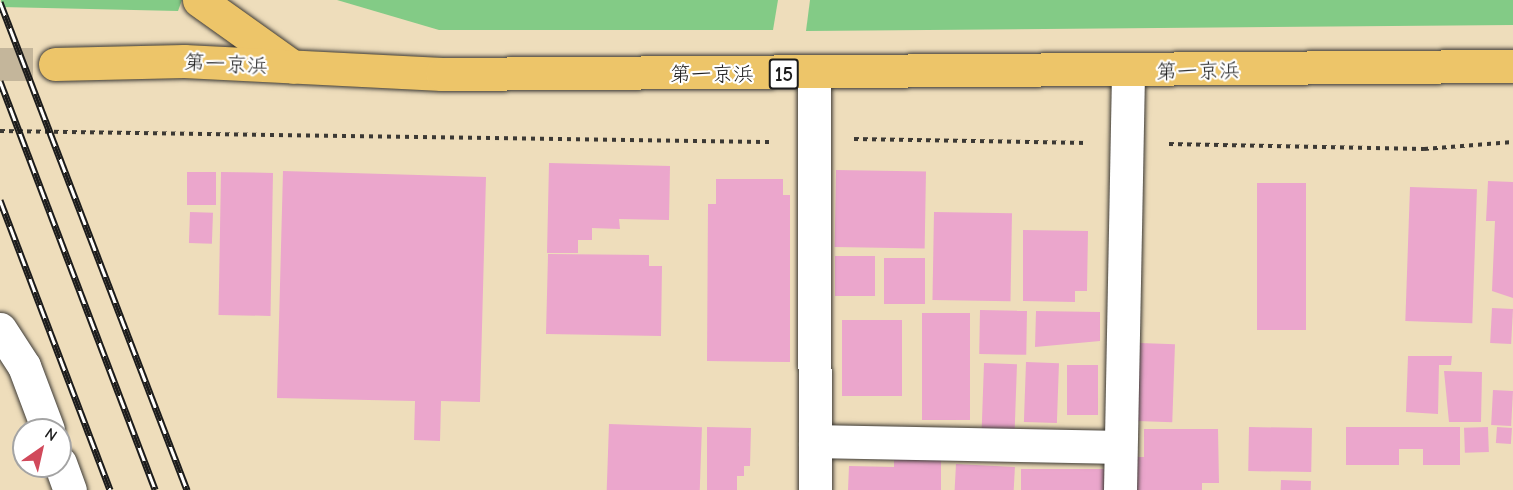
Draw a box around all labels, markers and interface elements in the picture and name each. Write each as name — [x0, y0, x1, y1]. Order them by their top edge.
street label: 第一京浜 — [183, 49, 269, 79]
road number: 15 — [768, 57, 800, 91]
street label: 第一京浜 — [1156, 58, 1240, 84]
street label: 第一京浜 — [670, 61, 754, 87]
north arrow — [12, 418, 72, 478]
text: N — [42, 424, 60, 445]

